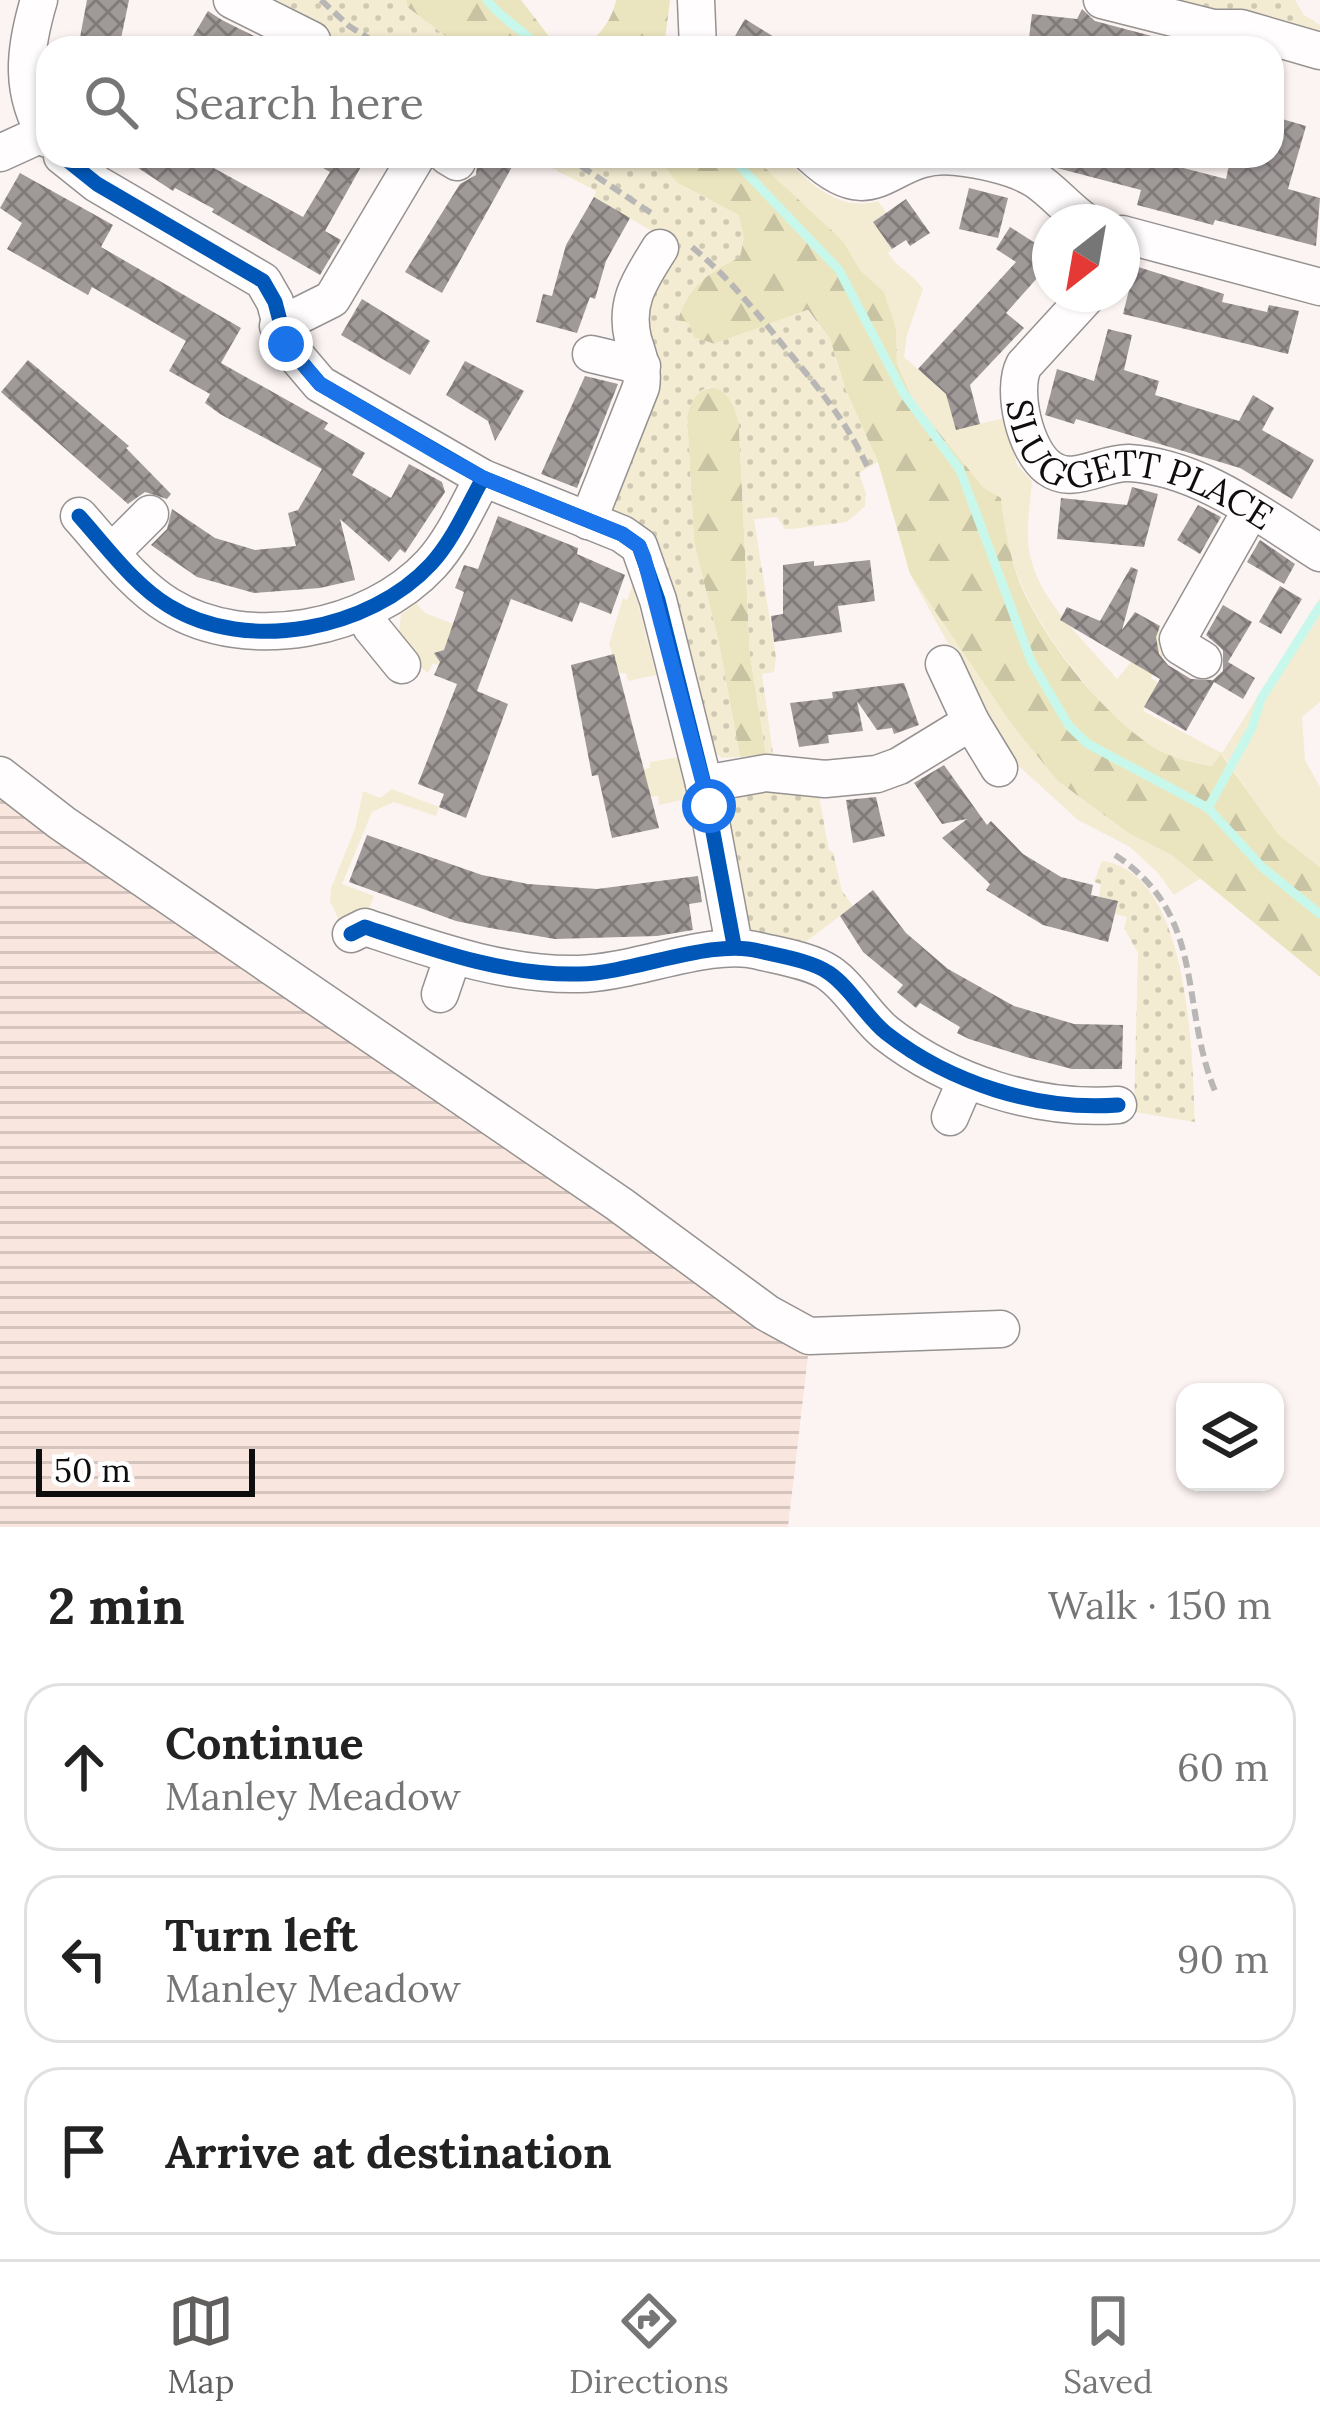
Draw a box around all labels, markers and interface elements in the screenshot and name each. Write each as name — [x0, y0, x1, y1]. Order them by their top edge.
search box — [36, 36, 1284, 168]
icon: search — [78, 69, 144, 135]
text: Search here — [174, 74, 424, 131]
north arrow — [1032, 204, 1140, 312]
route end — [259, 317, 313, 371]
street label: SLUGGETT PLACE — [996, 396, 1282, 540]
route start — [682, 779, 736, 833]
map controls — [1176, 1383, 1284, 1491]
button: layers — [1176, 1383, 1284, 1491]
scale bar — [36, 1443, 255, 1496]
text: 50 m — [54, 1449, 131, 1491]
text: 2 min — [48, 1573, 185, 1638]
text: Walk · 150 m — [1048, 1580, 1272, 1630]
text: Continue — [165, 1714, 364, 1771]
icon: ahead — [51, 1734, 117, 1800]
text: 60 m — [1177, 1742, 1269, 1792]
text: Manley Meadow — [165, 1771, 461, 1821]
text: Turn left — [165, 1906, 358, 1963]
icon: left — [51, 1926, 117, 1992]
text: 90 m — [1177, 1934, 1269, 1984]
text: Manley Meadow — [165, 1963, 461, 2013]
icon: arrive — [51, 2118, 117, 2184]
text: Arrive at destination — [165, 2123, 612, 2180]
tab: Map — [167, 2288, 234, 2402]
tab: Directions — [569, 2288, 729, 2402]
tab: Saved — [1063, 2288, 1153, 2402]

